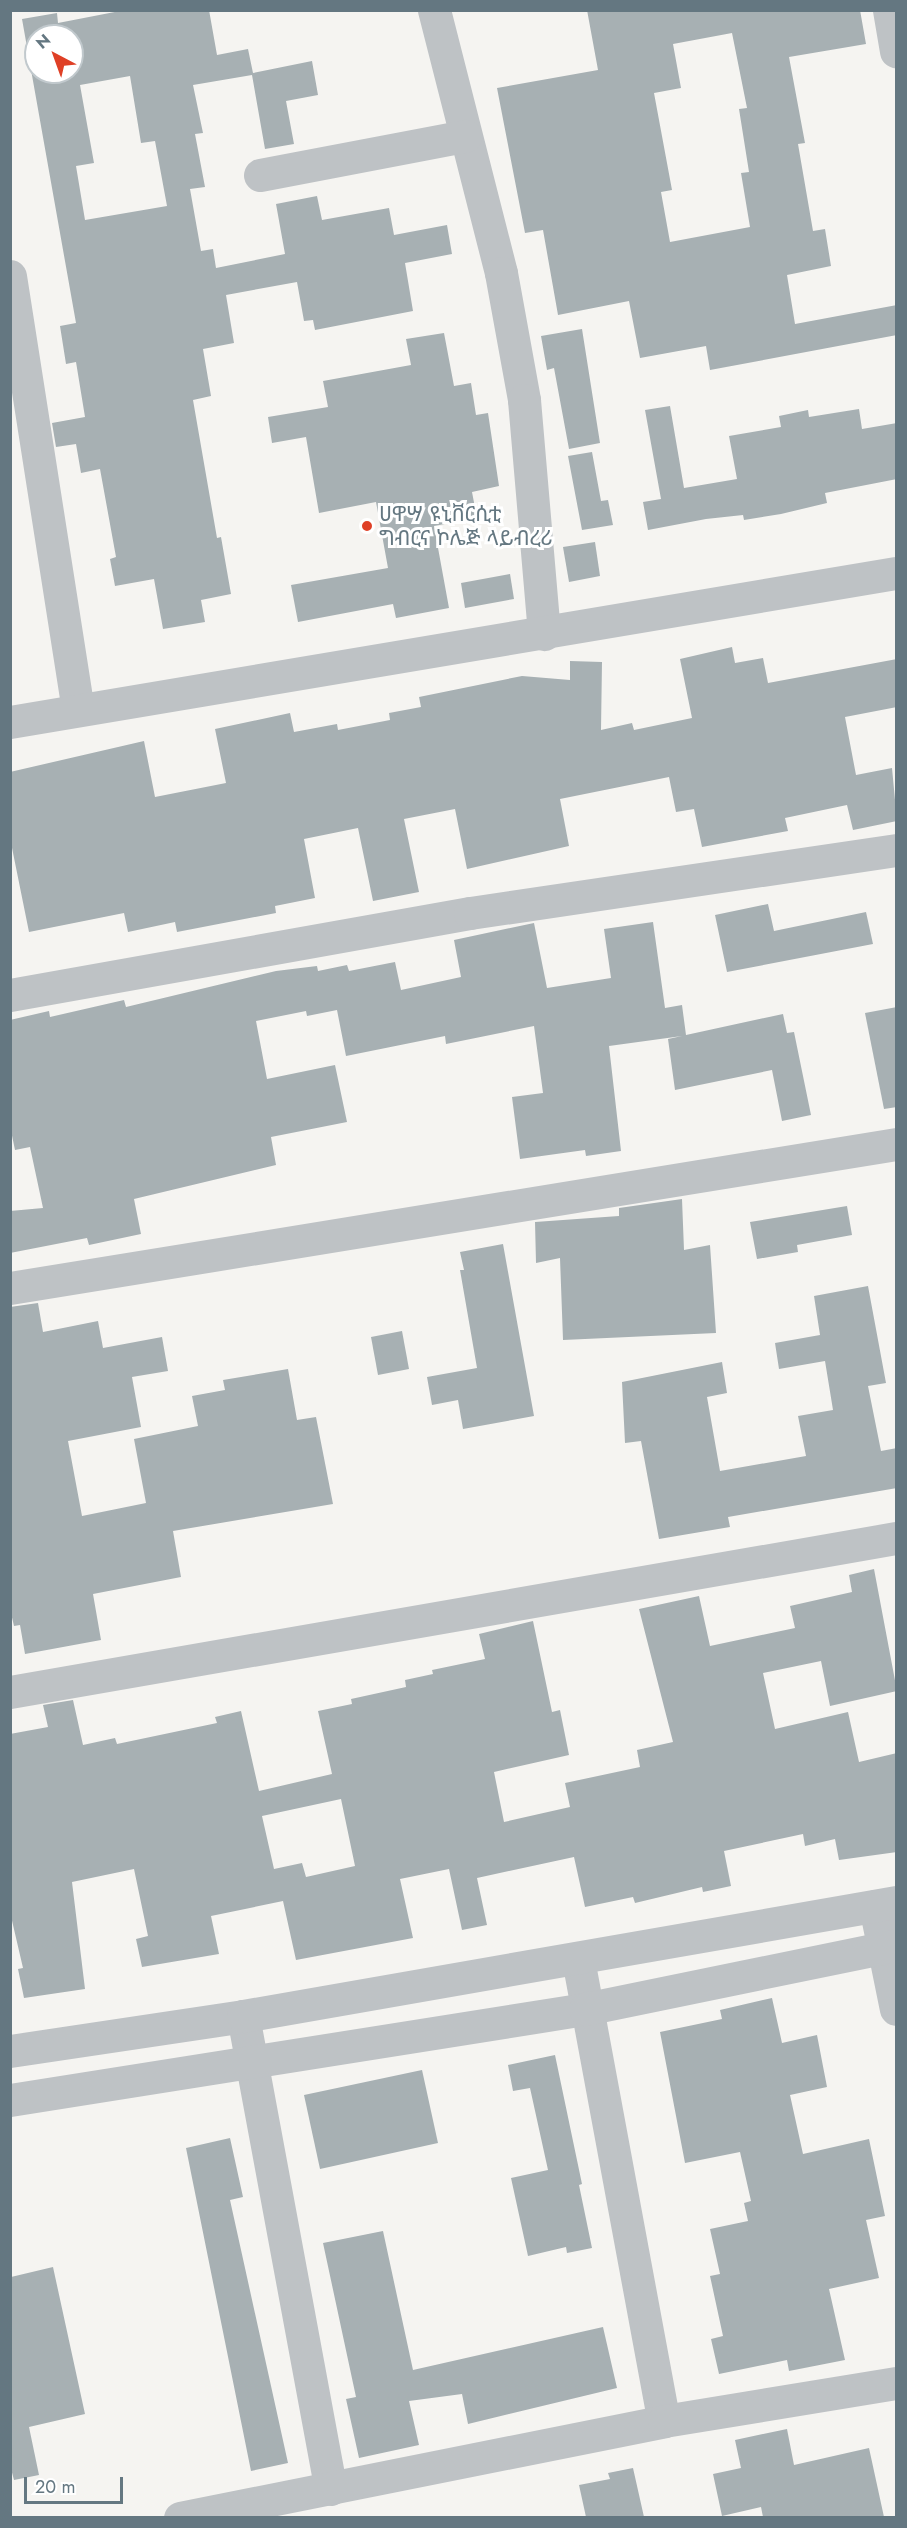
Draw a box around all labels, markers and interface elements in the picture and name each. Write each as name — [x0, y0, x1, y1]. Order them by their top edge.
north arrow — [24, 24, 84, 84]
text: N — [31, 29, 56, 54]
place label: ሀዋሣ ዩኒቨርሲቲ ግብርና ኮሌጅ ላይብረሪ — [379, 501, 553, 551]
marker: ሀዋሣ ዩኒቨርሲቲ ግብርና ኮሌጅ ላይብረሪ — [360, 519, 374, 533]
scale bar — [27, 2465, 126, 2503]
text: 20 m — [35, 2474, 75, 2500]

